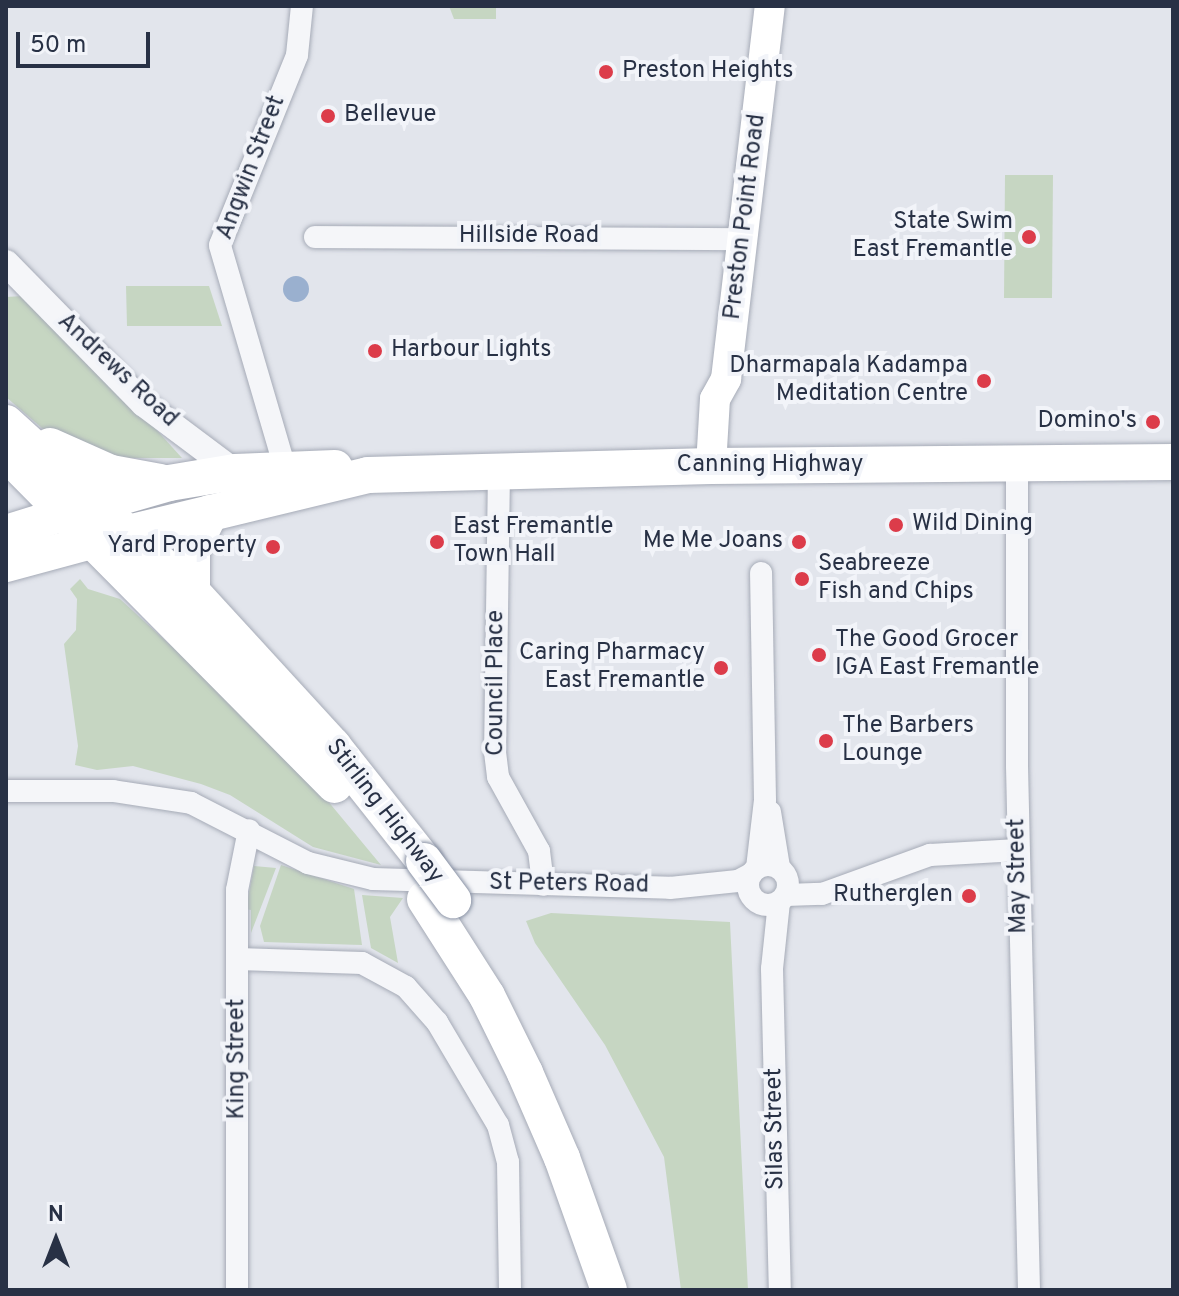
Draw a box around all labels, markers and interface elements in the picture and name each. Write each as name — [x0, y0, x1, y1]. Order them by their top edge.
scale bar — [20, 16, 154, 66]
text: 50 m — [30, 31, 86, 61]
place label: Preston Heights — [622, 58, 793, 86]
marker: Preston Heights — [597, 63, 615, 81]
street label: Angwin Street — [211, 92, 293, 244]
place label: Bellevue — [344, 102, 436, 130]
marker: Bellevue — [319, 107, 337, 125]
street label: Preston Point Road — [719, 113, 773, 321]
place label: State Swim East Fremantle — [852, 209, 1013, 265]
street label: Hillside Road — [459, 223, 599, 251]
marker: State Swim East Fremantle — [1020, 228, 1038, 246]
street label: Andrews Road — [51, 308, 183, 434]
place label: Harbour Lights — [391, 337, 551, 365]
marker: Harbour Lights — [366, 342, 384, 360]
place label: Dharmapala Kadampa Meditation Centre — [729, 353, 968, 409]
marker: Dharmapala Kadampa Meditation Centre — [975, 372, 993, 390]
place label: Domino's — [1038, 408, 1137, 436]
marker: Domino's — [1144, 413, 1162, 431]
street label: Canning Highway — [677, 452, 863, 480]
place label: Wild Dining — [912, 511, 1033, 539]
place label: East Fremantle Town Hall — [453, 514, 614, 570]
marker: Wild Dining — [887, 516, 905, 534]
place label: Me Me Joans — [643, 528, 783, 556]
place label: Yard Property — [107, 533, 257, 561]
marker: East Fremantle Town Hall — [428, 533, 446, 551]
marker: Me Me Joans — [790, 533, 808, 551]
marker: Yard Property — [264, 538, 282, 556]
place label: Seabreeze Fish and Chips — [818, 551, 974, 607]
marker: Seabreeze Fish and Chips — [793, 570, 811, 588]
street label: Council Place — [483, 610, 511, 756]
place label: The Good Grocer IGA East Fremantle — [835, 627, 1040, 683]
place label: Caring Pharmacy East Fremantle — [519, 640, 705, 696]
marker: The Good Grocer IGA East Fremantle — [810, 646, 828, 664]
marker: Caring Pharmacy East Fremantle — [712, 659, 730, 677]
place label: The Barbers Lounge — [842, 713, 974, 769]
marker: The Barbers Lounge — [817, 732, 835, 750]
street label: Stirling Highway — [319, 734, 449, 890]
street label: May Street — [1004, 818, 1034, 934]
street label: St Peters Road — [489, 869, 649, 901]
place label: Rutherglen — [833, 882, 953, 910]
marker: Rutherglen — [960, 887, 978, 905]
street label: King Street — [224, 998, 252, 1120]
street label: Silas Street — [761, 1068, 791, 1190]
north arrow — [16, 1200, 96, 1280]
text: N — [48, 1202, 64, 1229]

